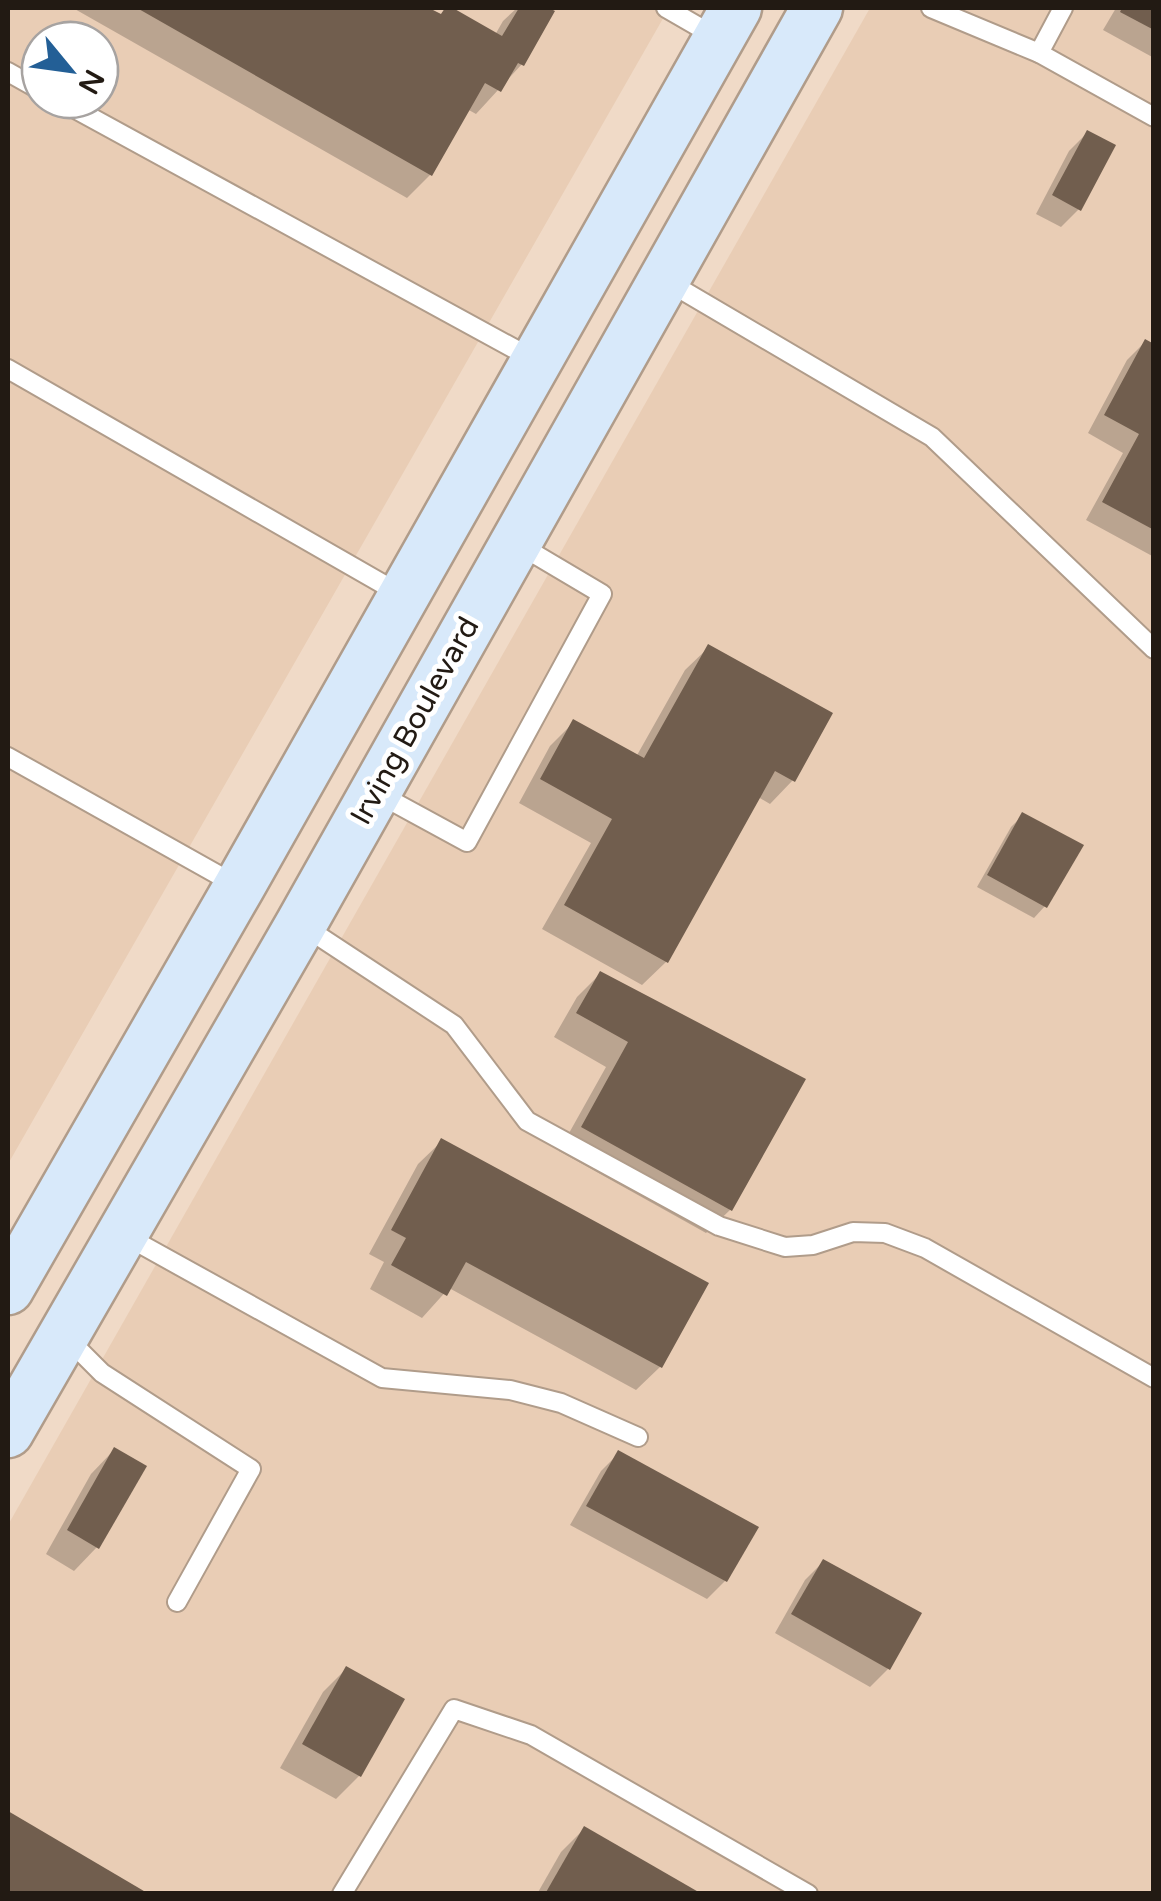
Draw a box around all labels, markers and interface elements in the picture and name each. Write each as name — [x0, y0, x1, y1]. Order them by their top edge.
north arrow — [20, 20, 120, 120]
text: N — [71, 64, 111, 100]
street label: Irving Boulevard — [343, 611, 487, 831]

